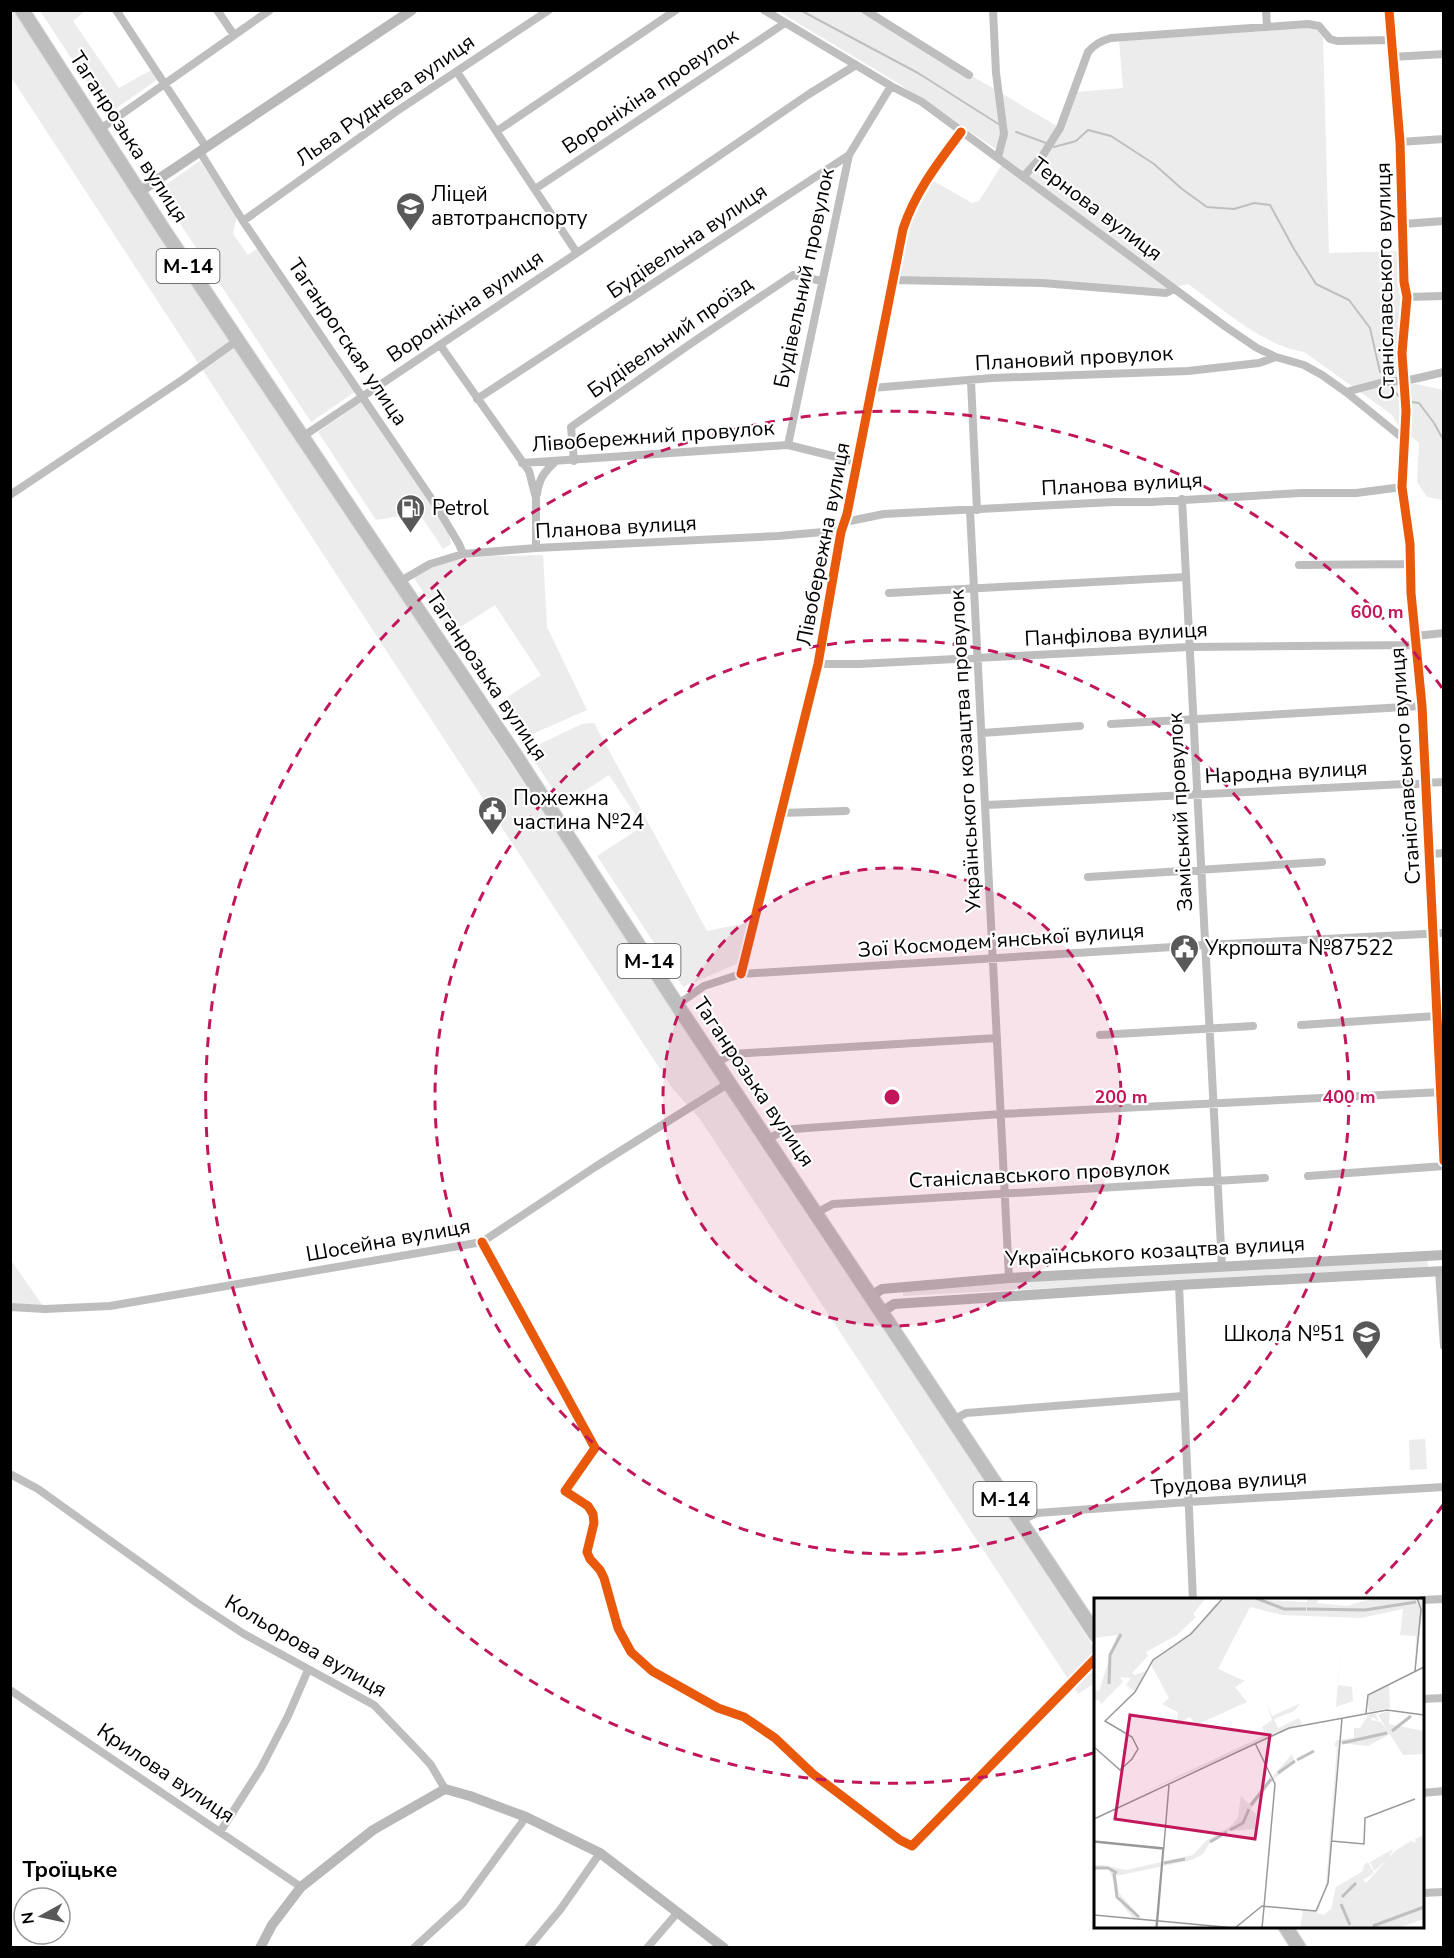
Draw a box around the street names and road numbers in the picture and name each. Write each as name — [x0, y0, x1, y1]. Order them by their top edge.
street label: Вороніхіна провулок — [557, 21, 744, 160]
street label: Льва Руднєва вулиця — [290, 28, 480, 172]
street label: Таганрозька вулиця — [63, 46, 195, 228]
street label: Тернова вулиця — [1026, 150, 1168, 268]
street label: Станіславського вулиця — [1369, 162, 1401, 400]
street label: Будівельний провулок — [767, 165, 841, 390]
street label: Будівельна вулиця — [601, 177, 773, 305]
street label: Вороніхіна вулиця — [381, 243, 549, 369]
road number: М-14 — [156, 249, 219, 283]
street label: Таганрогская улица — [282, 253, 414, 431]
street label: Будівельний проїзд — [582, 270, 758, 404]
street label: Плановий провулок — [974, 339, 1175, 377]
street label: Лівобережний провулок — [531, 413, 776, 458]
street label: Лівобережна вулиця — [790, 440, 856, 648]
street label: Планова вулиця — [1041, 466, 1203, 502]
street label: Планова вулиця — [535, 509, 697, 545]
street label: Таганрозька вулиця — [420, 586, 554, 766]
street label: Українського козацтва провулок — [943, 588, 987, 914]
street label: Панфілова вулиця — [1024, 615, 1208, 653]
street label: Станіславського вулиця — [1383, 647, 1427, 885]
street label: Заміський провулок — [1161, 711, 1199, 912]
street label: Народна вулиця — [1204, 754, 1368, 790]
street label: Зої Космодем’янської вулиця — [857, 916, 1145, 964]
road number: М-14 — [618, 944, 680, 978]
street label: Таганрозька вулиця — [687, 992, 821, 1172]
street label: Станіславського провулок — [908, 1153, 1171, 1195]
street label: Шосейна вулиця — [303, 1212, 473, 1268]
street label: Українського козацтва вулиця — [1003, 1229, 1306, 1273]
street label: Трудова вулиця — [1150, 1463, 1308, 1501]
road number: М-14 — [974, 1482, 1036, 1516]
street label: Кольорова вулиця — [220, 1588, 392, 1704]
street label: Крилова вулиця — [92, 1717, 240, 1829]

